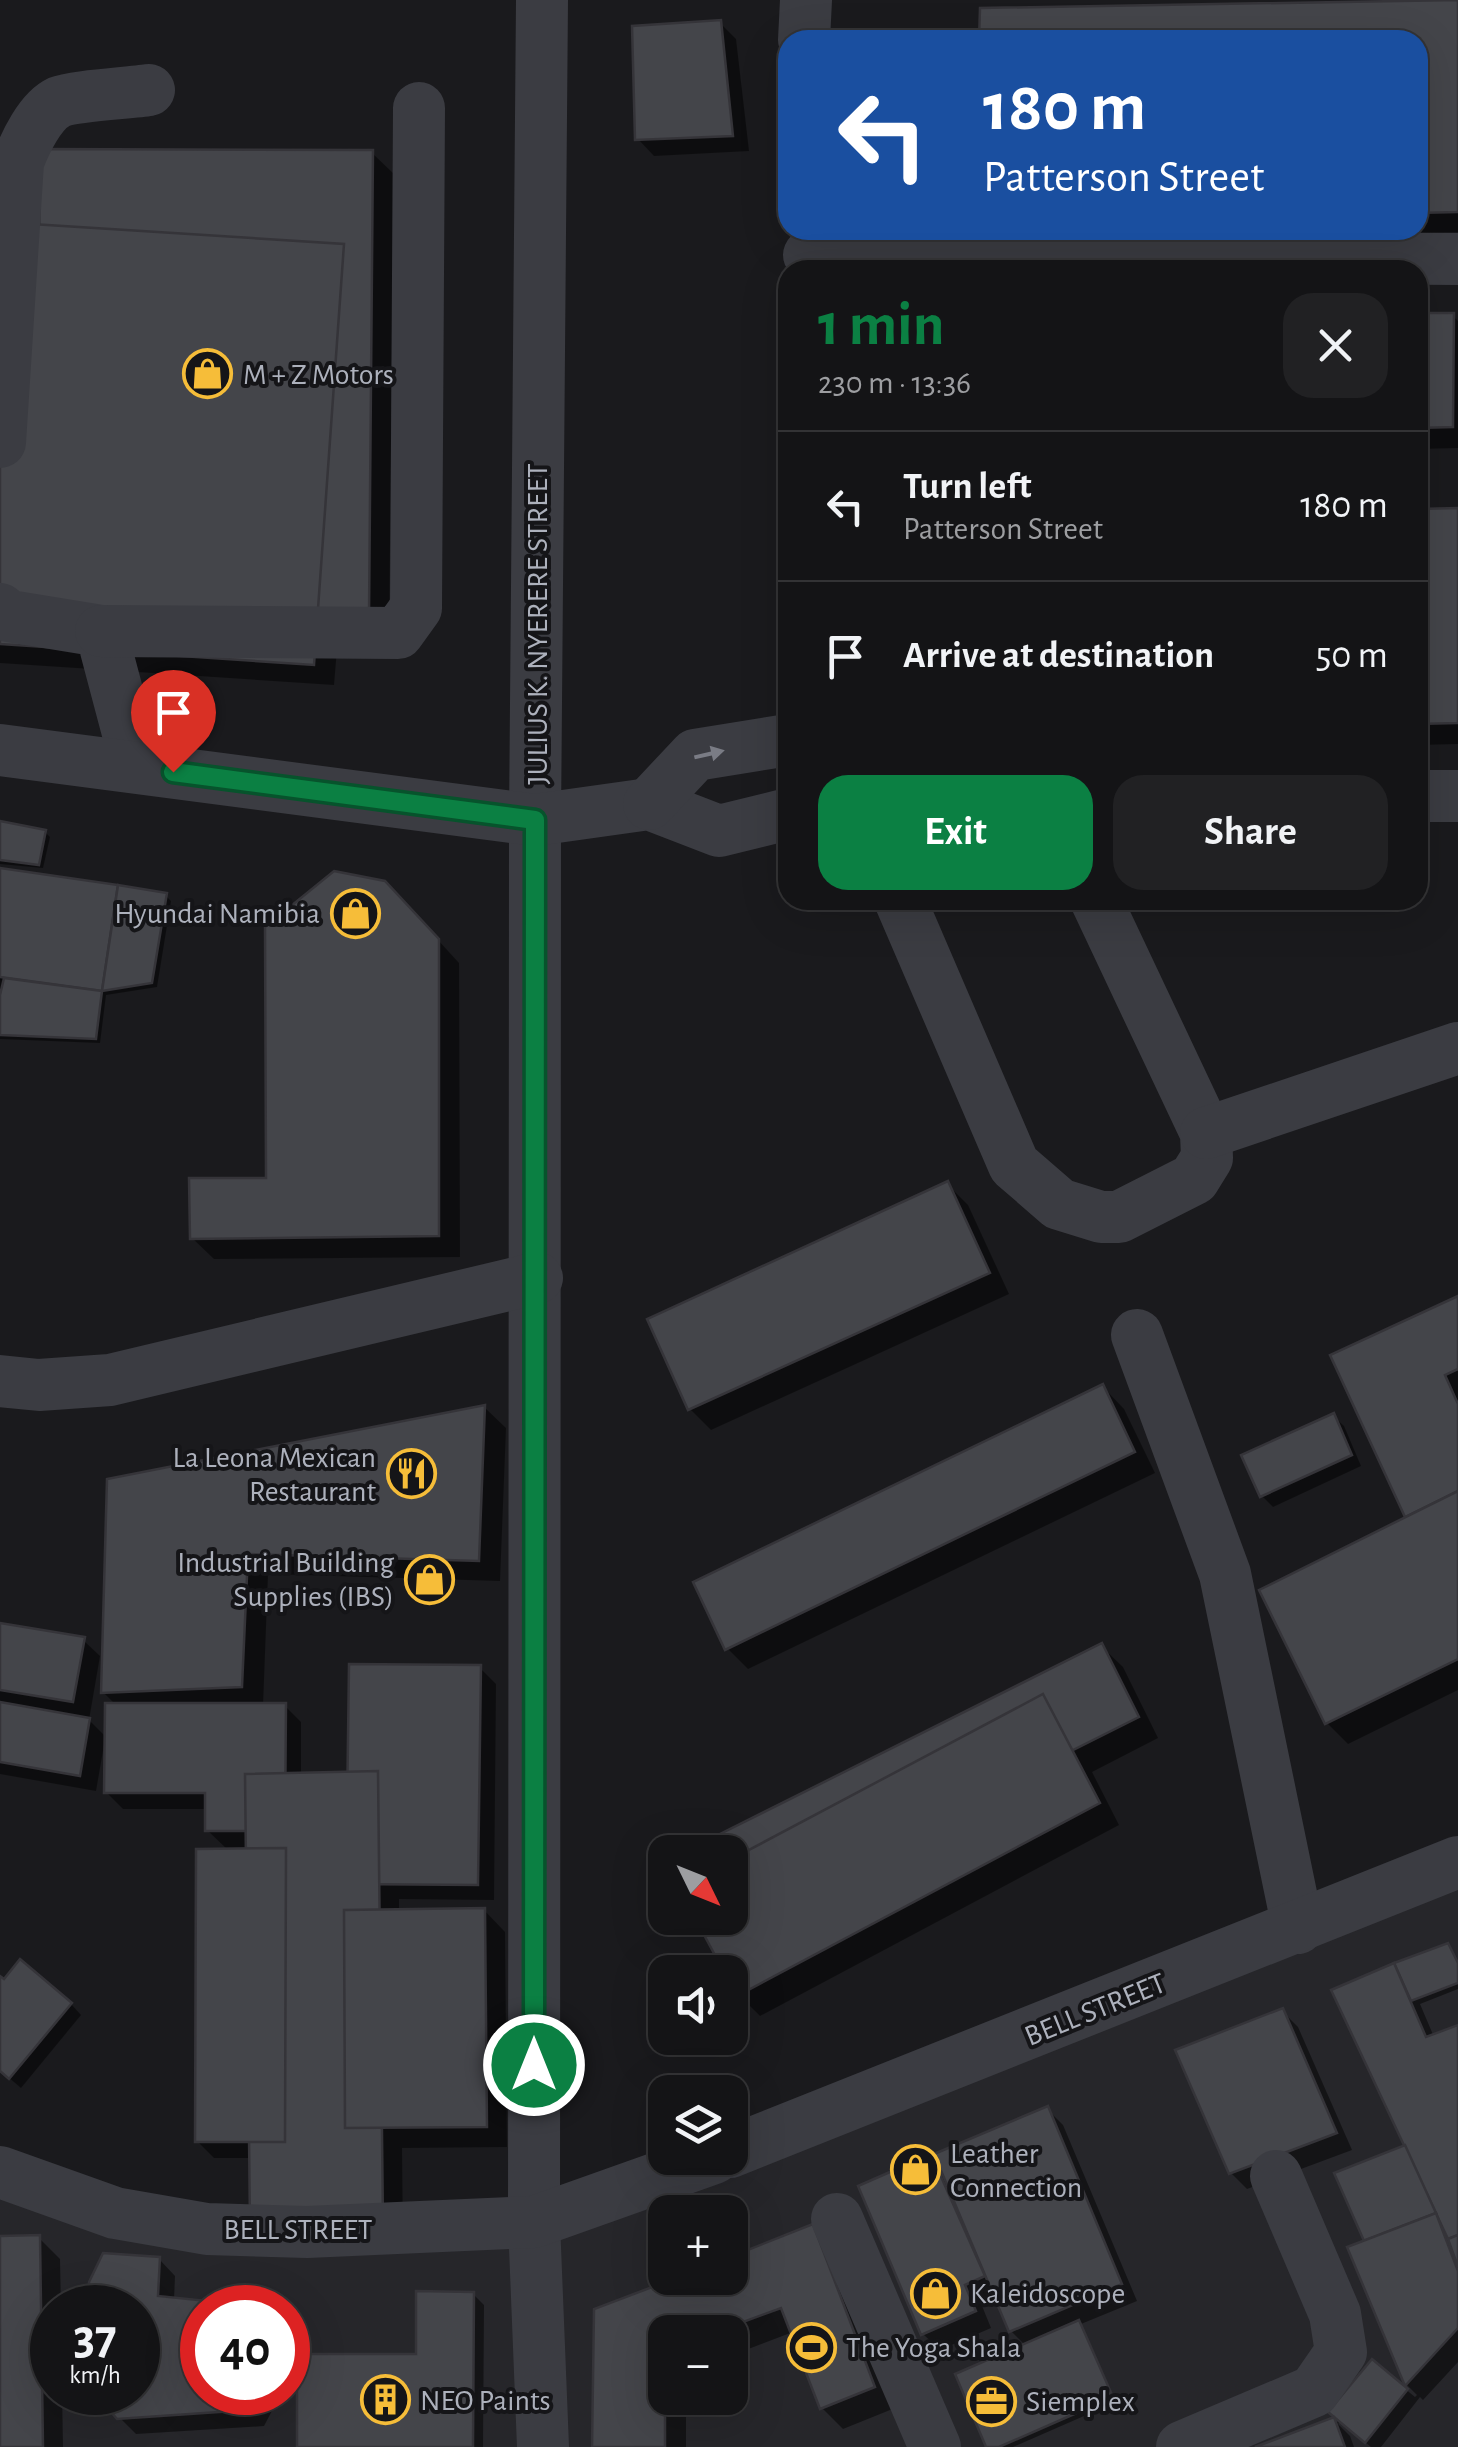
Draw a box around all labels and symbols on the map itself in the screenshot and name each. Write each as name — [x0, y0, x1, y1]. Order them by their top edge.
shop icon: M + Z Motors — [182, 348, 234, 400]
place label: M + Z Motors — [243, 360, 394, 390]
street label: JULIUS K. NYERERE STREET — [523, 463, 553, 785]
pin — [131, 670, 216, 773]
one-way arrow — [693, 746, 724, 761]
shop icon: Hyundai Namibia — [329, 887, 381, 939]
place label: Hyundai Namibia — [114, 899, 320, 929]
place label: La Leona Mexican Restaurant — [173, 1443, 376, 1507]
restaurant icon: La Leona Mexican Restaurant — [385, 1448, 437, 1500]
place label: Industrial Building Supplies (IBS) — [177, 1548, 394, 1612]
shop icon: Industrial Building Supplies (IBS) — [403, 1553, 455, 1605]
north arrow — [648, 1835, 748, 1935]
street label: BELL STREET — [1021, 1968, 1170, 2052]
position arrow — [482, 2013, 586, 2117]
place label: Leather Connection — [950, 2139, 1082, 2203]
shop icon: Leather Connection — [889, 2144, 941, 2196]
street label: BELL STREET — [223, 2215, 373, 2245]
shop icon: Kaleidoscope — [909, 2267, 961, 2319]
place label: Kaleidoscope — [970, 2279, 1125, 2309]
speed limit sign: 40 — [180, 2285, 310, 2415]
sports icon: The Yoga Shala — [785, 2321, 837, 2373]
place label: The Yoga Shala — [846, 2333, 1021, 2363]
building icon: NEO Paints — [359, 2374, 411, 2426]
office icon: Siemplex — [965, 2375, 1017, 2427]
place label: NEO Paints — [420, 2386, 551, 2416]
place label: Siemplex — [1026, 2387, 1135, 2417]

